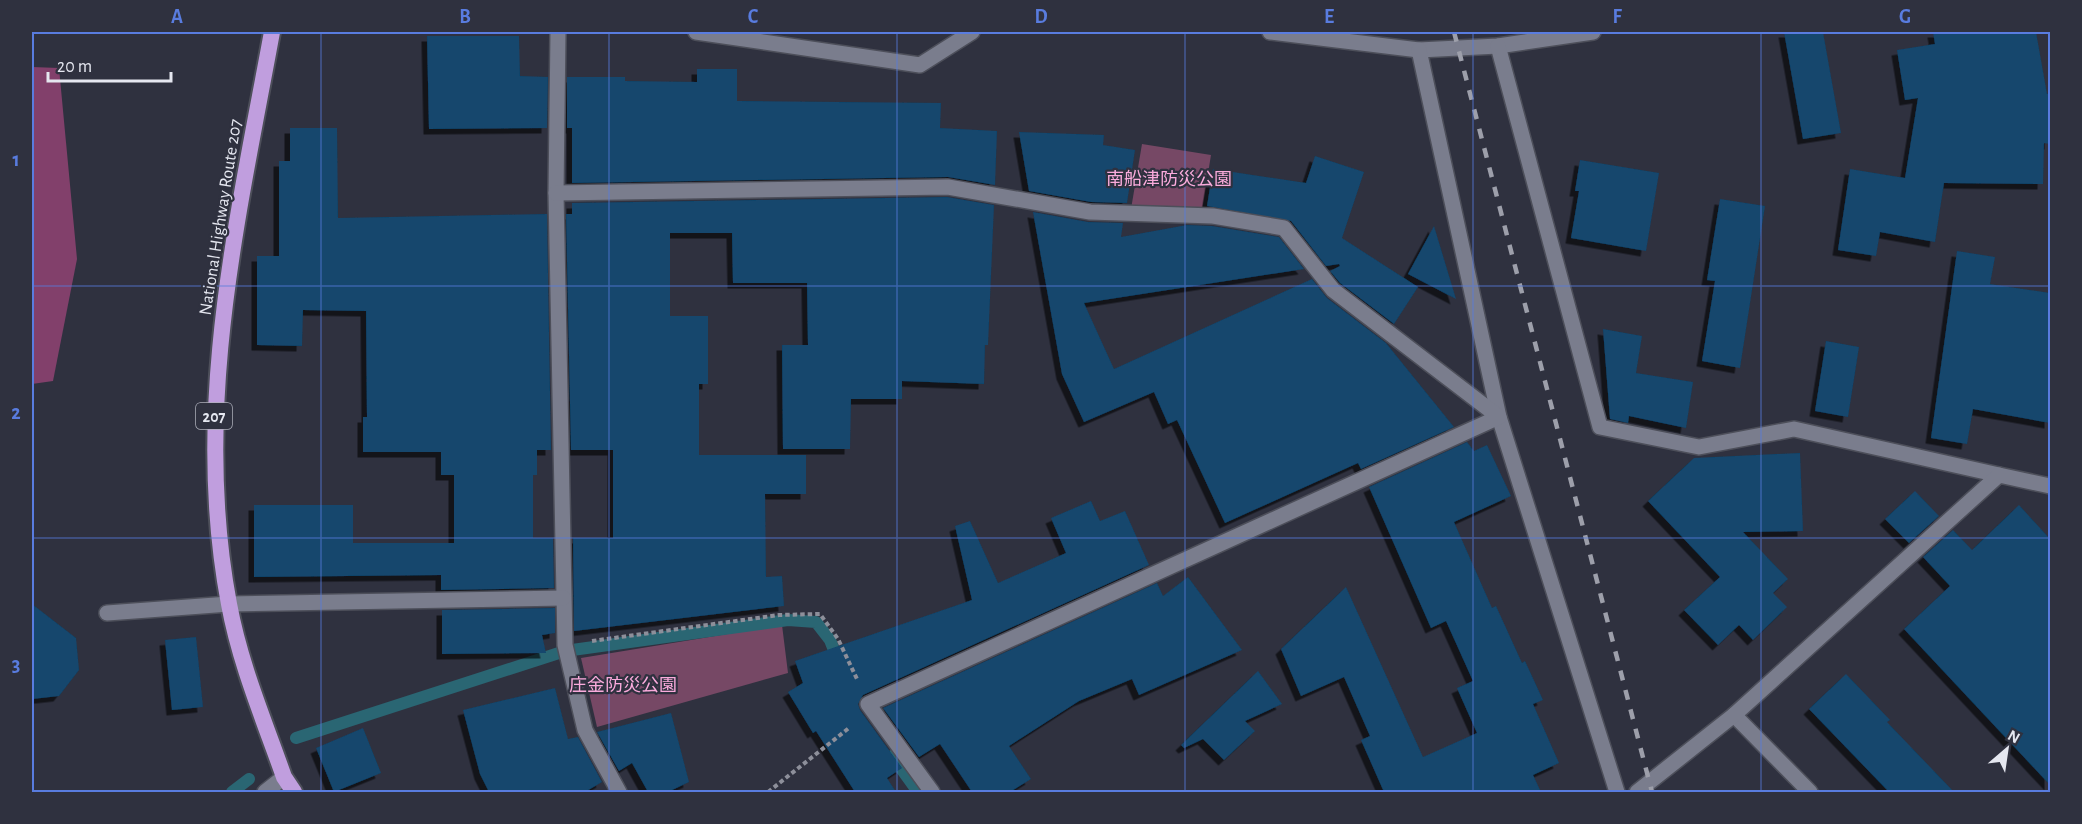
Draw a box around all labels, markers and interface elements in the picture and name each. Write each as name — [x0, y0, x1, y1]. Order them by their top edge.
text: A — [171, 7, 183, 27]
text: B — [459, 7, 471, 27]
text: C — [748, 7, 759, 27]
text: D — [1034, 7, 1048, 27]
text: E — [1324, 7, 1334, 27]
text: F — [1612, 7, 1622, 27]
text: G — [1899, 7, 1911, 27]
scale bar — [48, 45, 171, 83]
text: 20 m — [57, 58, 92, 76]
street label: National Highway Route 207 — [197, 118, 245, 317]
text: 1 — [12, 150, 20, 170]
park label: 南船津防災公園 — [1106, 169, 1232, 189]
text: 2 — [11, 403, 21, 423]
road number: 207 — [196, 403, 232, 429]
text: 3 — [12, 655, 20, 675]
park label: 庄金防災公園 — [569, 675, 677, 695]
north arrow — [1977, 719, 2037, 779]
text: N — [2005, 727, 2023, 746]

